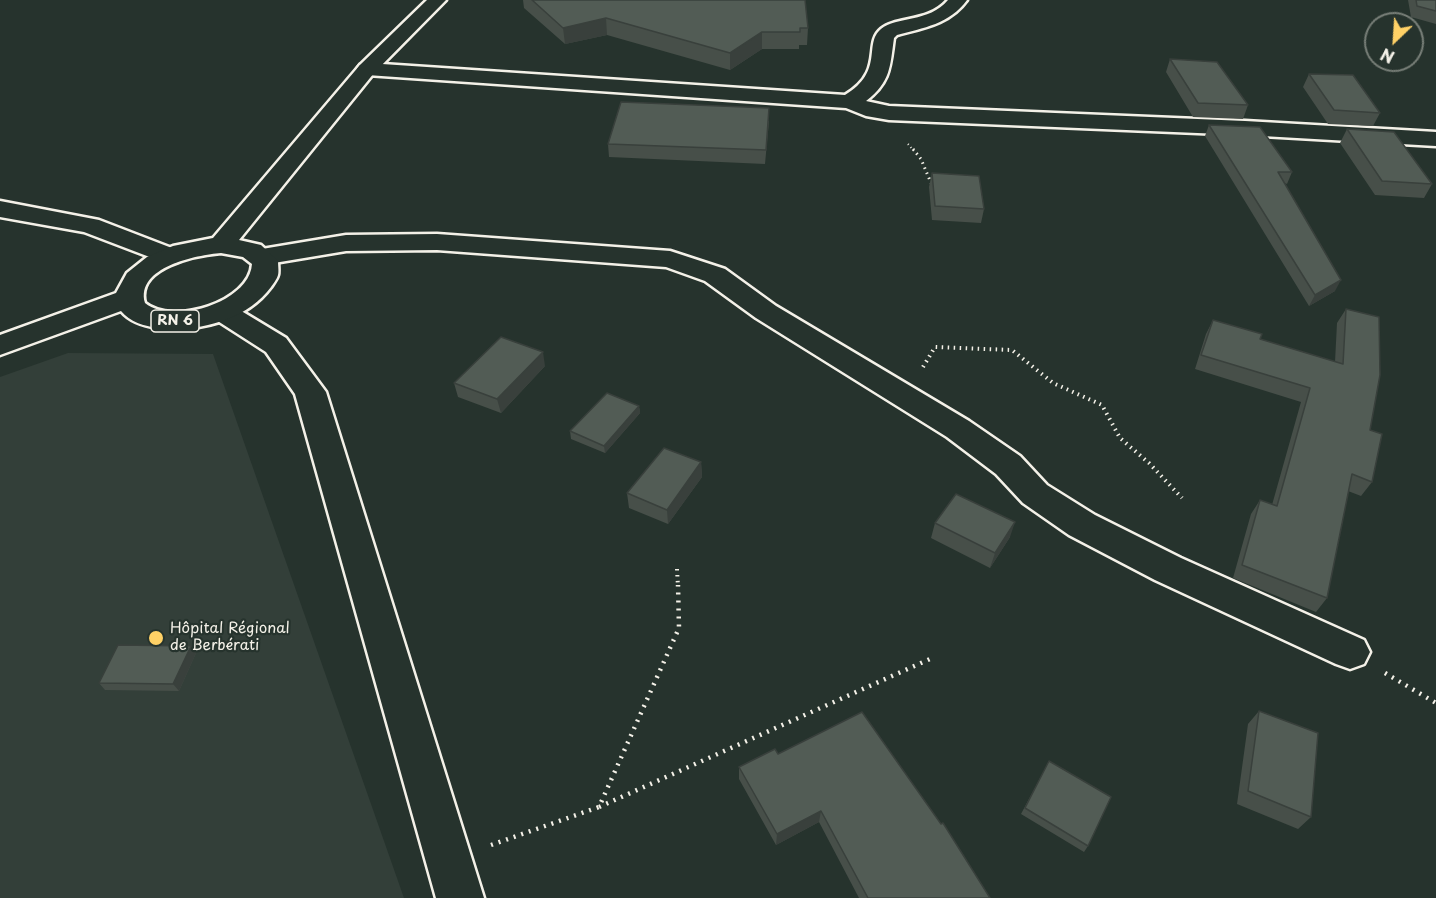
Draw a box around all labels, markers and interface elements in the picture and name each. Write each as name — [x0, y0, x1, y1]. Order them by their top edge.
north arrow — [1364, 12, 1424, 72]
text: N — [1376, 43, 1398, 70]
road number: RN 6 — [151, 310, 199, 332]
place label: Hôpital Régional de Berbérati — [170, 620, 290, 655]
marker: Hôpital Régional de Berbérati — [147, 629, 165, 647]

